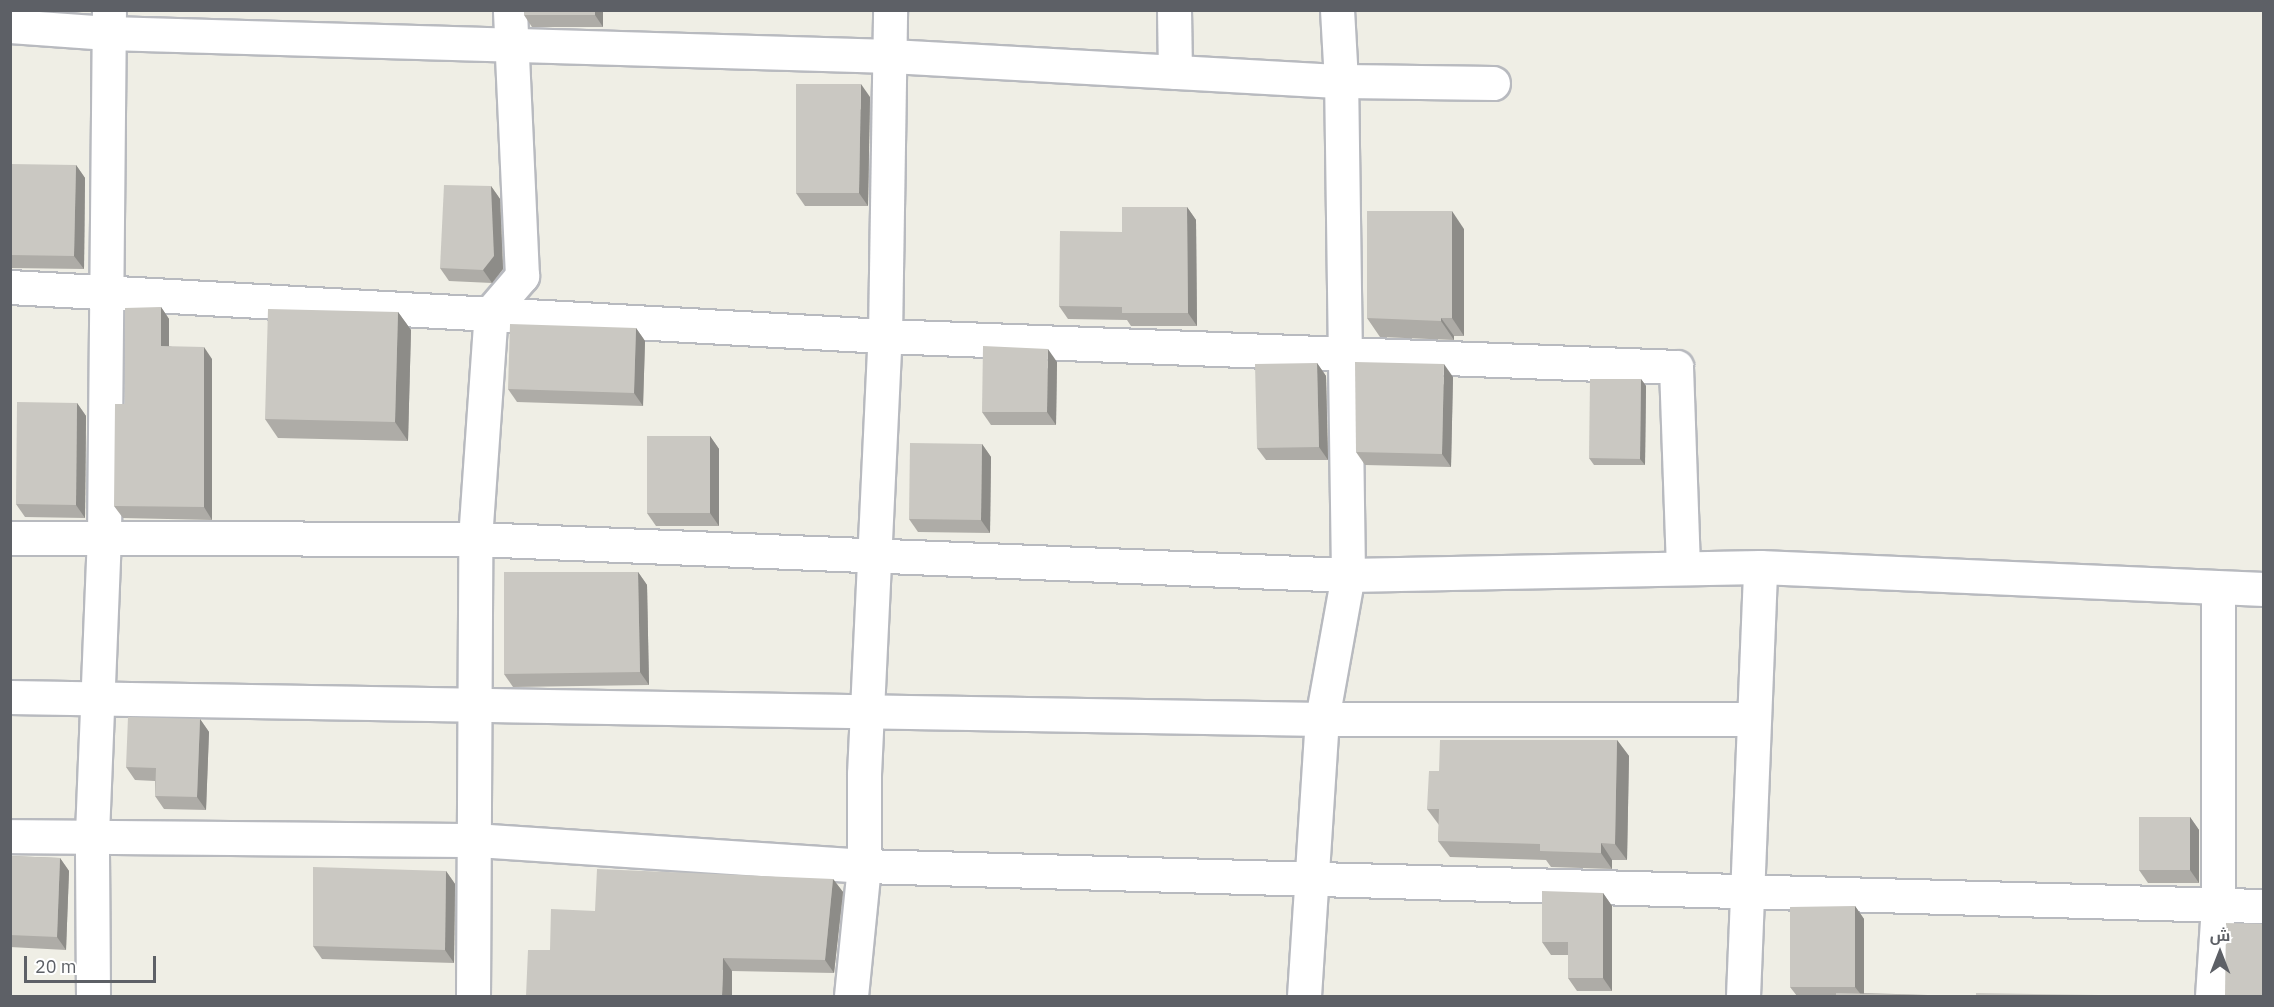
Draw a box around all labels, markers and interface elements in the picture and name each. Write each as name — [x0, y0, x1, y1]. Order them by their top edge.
north arrow — [2190, 923, 2250, 983]
text: ش — [2210, 925, 2230, 945]
scale bar — [27, 944, 159, 982]
text: 20 m — [35, 955, 77, 978]

